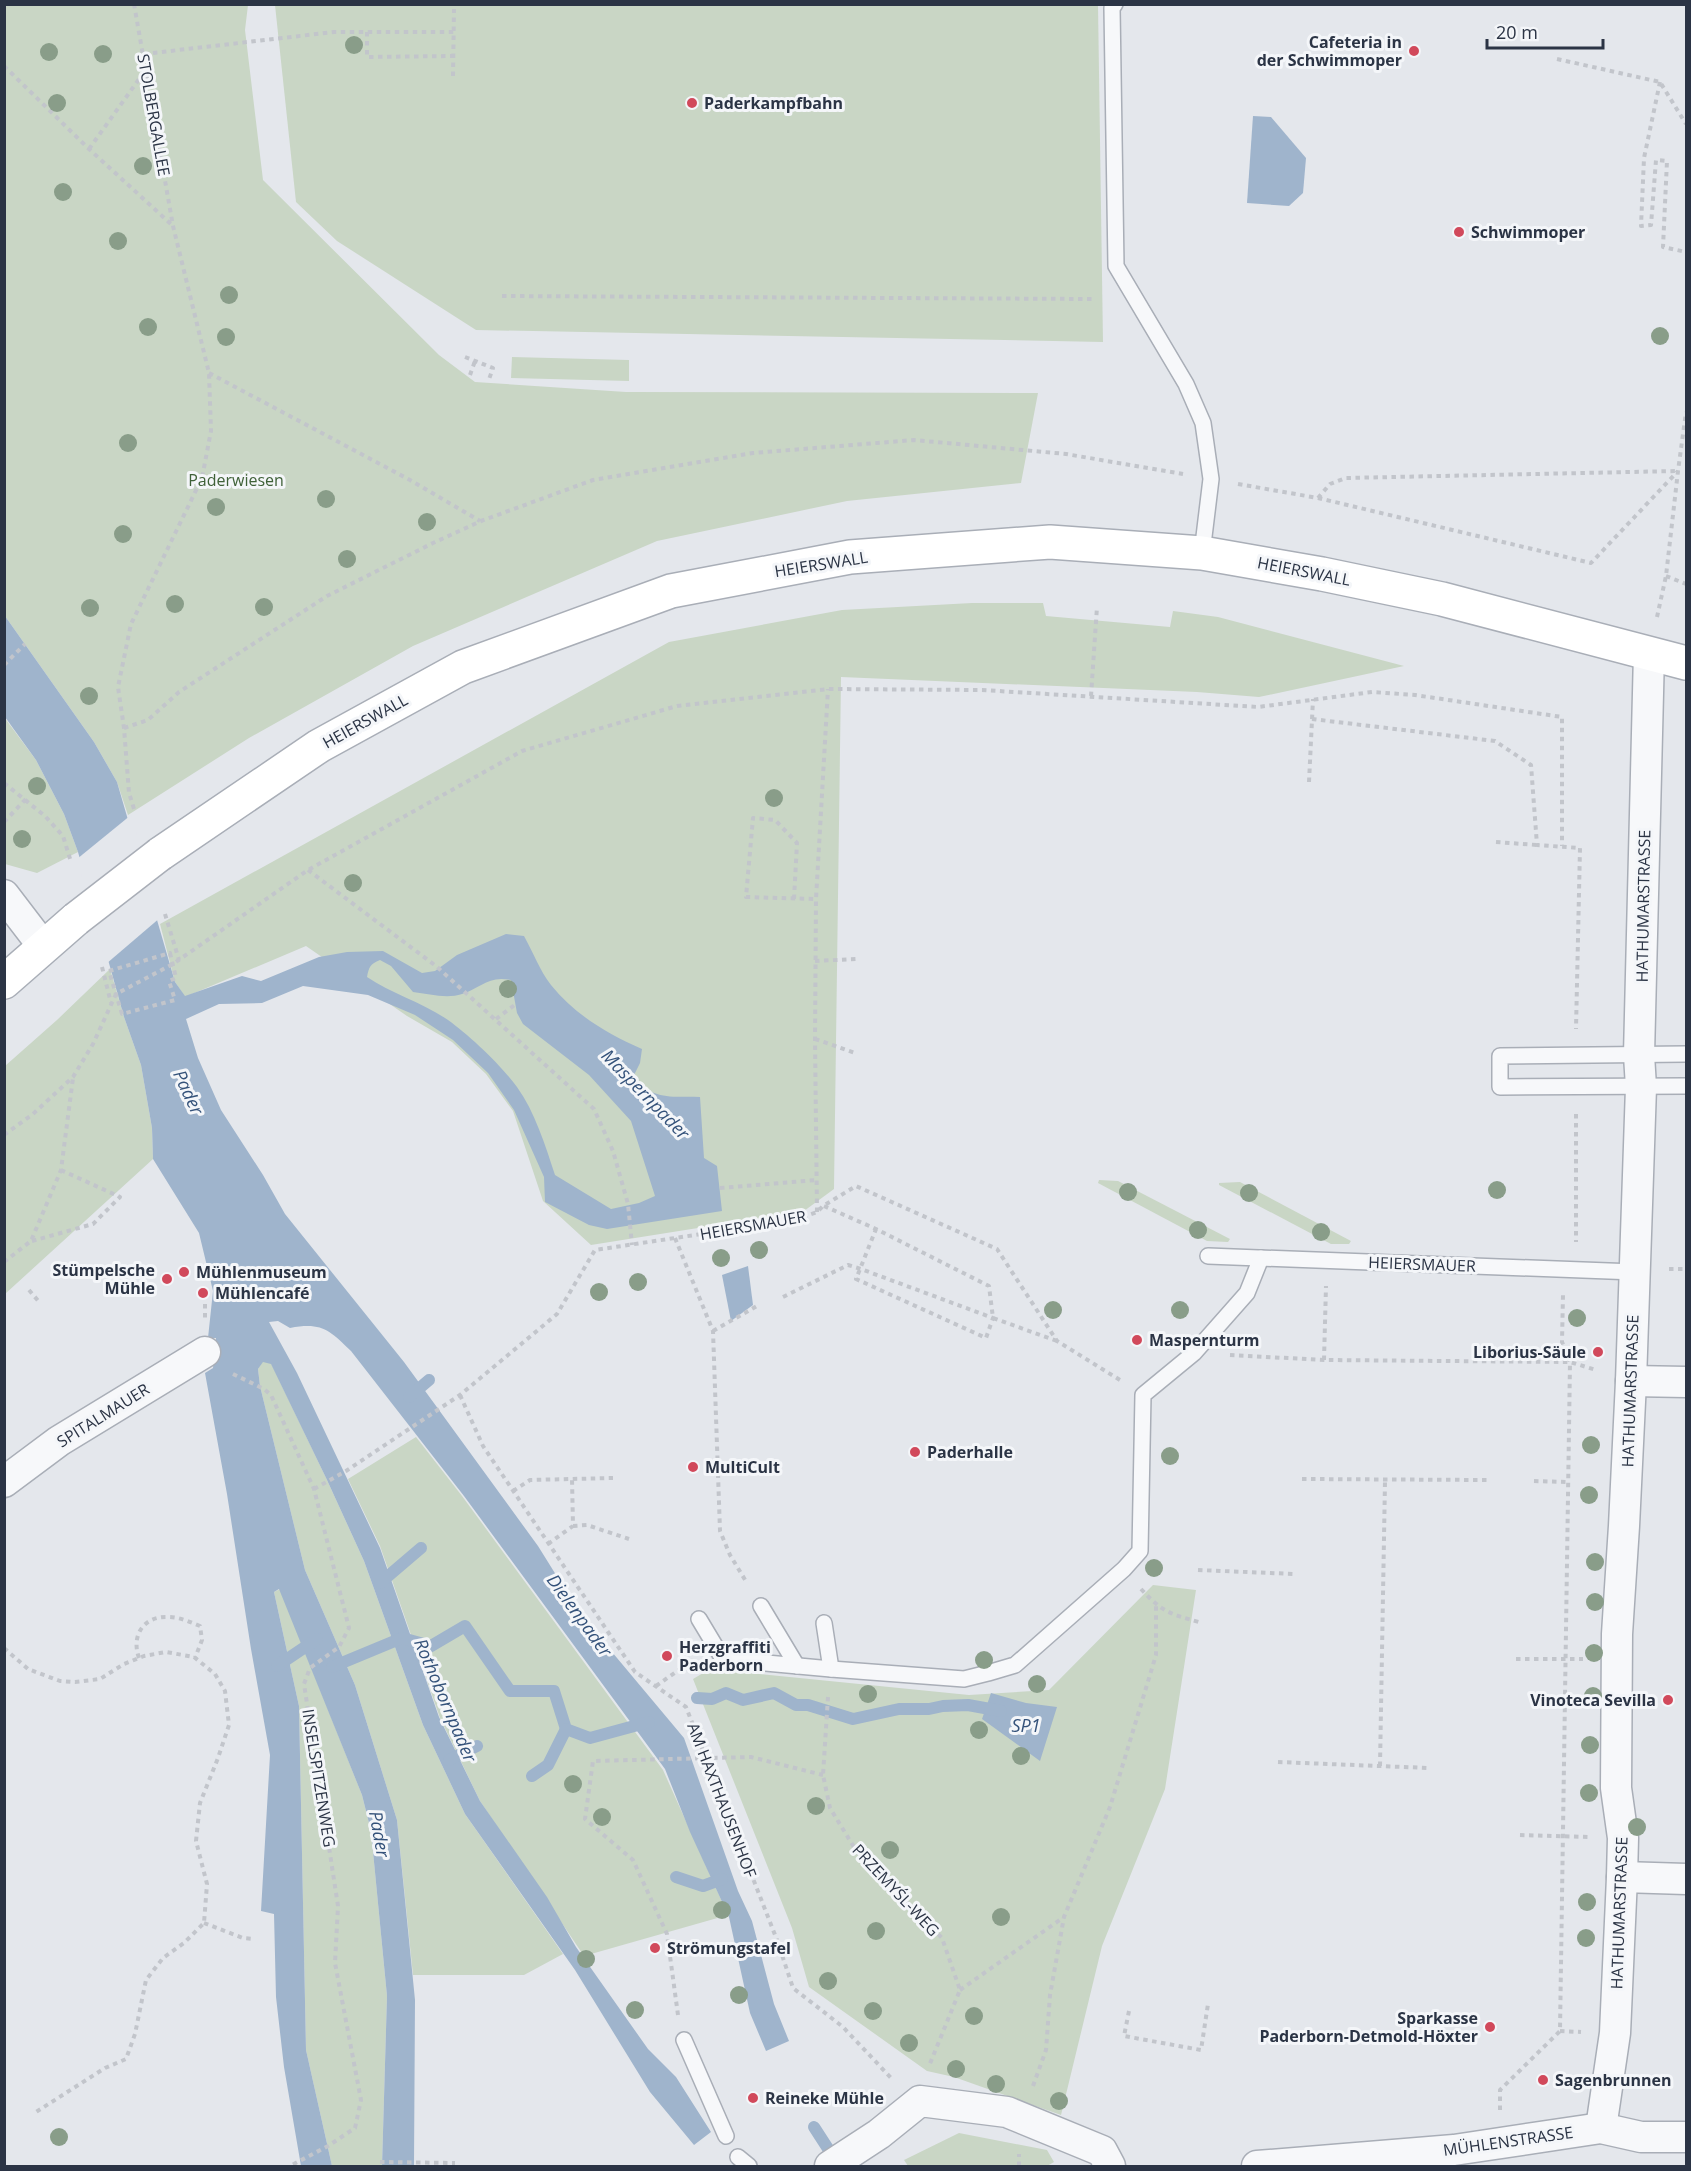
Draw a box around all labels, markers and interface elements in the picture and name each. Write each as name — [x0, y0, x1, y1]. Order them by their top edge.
scale bar — [1487, 12, 1602, 50]
text: 20 m — [1496, 20, 1538, 44]
place label: Cafeteria in der Schwimmoper — [1257, 31, 1402, 71]
marker: Cafeteria in der Schwimmoper — [1407, 44, 1421, 58]
street label: STOLBERGALLEE — [132, 52, 176, 178]
place label: Paderkampfbahn — [704, 92, 843, 114]
marker: Paderkampfbahn — [685, 96, 699, 110]
place label: Schwimmoper — [1471, 221, 1585, 243]
marker: Schwimmoper — [1452, 225, 1466, 239]
park label: Paderwiesen — [188, 469, 284, 491]
street label: HEIERSWALL — [773, 546, 869, 582]
street label: HEIERSWALL — [1256, 551, 1352, 591]
street label: HEIERSWALL — [318, 689, 412, 753]
street label: HATHUMARSTRASSE — [1631, 830, 1655, 982]
water label: Maspernpader — [597, 1044, 696, 1145]
water label: Pader — [168, 1066, 210, 1119]
street label: HEIERSMAUER — [698, 1205, 808, 1245]
street label: HEIERSMAUER — [1368, 1251, 1476, 1277]
place label: Stümpelsche Mühle — [52, 1259, 155, 1299]
place label: Mühlenmuseum — [196, 1261, 327, 1283]
marker: Mühlenmuseum — [177, 1265, 191, 1279]
marker: Stümpelsche Mühle — [160, 1272, 174, 1286]
place label: Mühlencafé — [215, 1282, 310, 1304]
marker: Mühlencafé — [196, 1286, 210, 1300]
street label: HATHUMARSTRASSE — [1616, 1314, 1644, 1468]
place label: Maspernturm — [1149, 1329, 1260, 1351]
marker: Maspernturm — [1130, 1333, 1144, 1347]
place label: Liborius-Säule — [1473, 1341, 1586, 1363]
marker: Liborius-Säule — [1591, 1345, 1605, 1359]
street label: SPITALMAUER — [53, 1378, 153, 1452]
place label: Paderhalle — [927, 1441, 1013, 1463]
marker: Paderhalle — [908, 1445, 922, 1459]
place label: MultiCult — [705, 1456, 780, 1478]
marker: MultiCult — [686, 1460, 700, 1474]
water label: Dielenpader — [542, 1569, 619, 1662]
water label: Rothobornpader — [409, 1635, 483, 1766]
place label: Herzgraffiti Paderborn — [679, 1636, 771, 1676]
marker: Herzgraffiti Paderborn — [660, 1649, 674, 1663]
place label: Vinoteca Sevilla — [1530, 1689, 1656, 1711]
marker: Vinoteca Sevilla — [1661, 1693, 1675, 1707]
street label: INSELSPITZENWEG — [297, 1707, 341, 1849]
water label: SP1 — [1011, 1713, 1041, 1737]
street label: AM HAXTHAUSENHOF — [682, 1719, 762, 1881]
water label: Pader — [364, 1809, 396, 1860]
street label: HATHUMARSTRASSE — [1605, 1836, 1633, 1990]
street label: PRZEMYŚL-WEG — [848, 1839, 944, 1941]
place label: Strömungstafel — [667, 1937, 791, 1959]
marker: Strömungstafel — [648, 1941, 662, 1955]
place label: Sparkasse Paderborn-Detmold-Höxter — [1259, 2007, 1478, 2047]
marker: Sparkasse Paderborn-Detmold-Höxter — [1483, 2020, 1497, 2034]
place label: Sagenbrunnen — [1555, 2069, 1671, 2091]
marker: Sagenbrunnen — [1536, 2073, 1550, 2087]
place label: Reineke Mühle — [765, 2087, 884, 2109]
marker: Reineke Mühle — [746, 2091, 760, 2105]
street label: MÜHLENSTRASSE — [1442, 2121, 1574, 2161]

